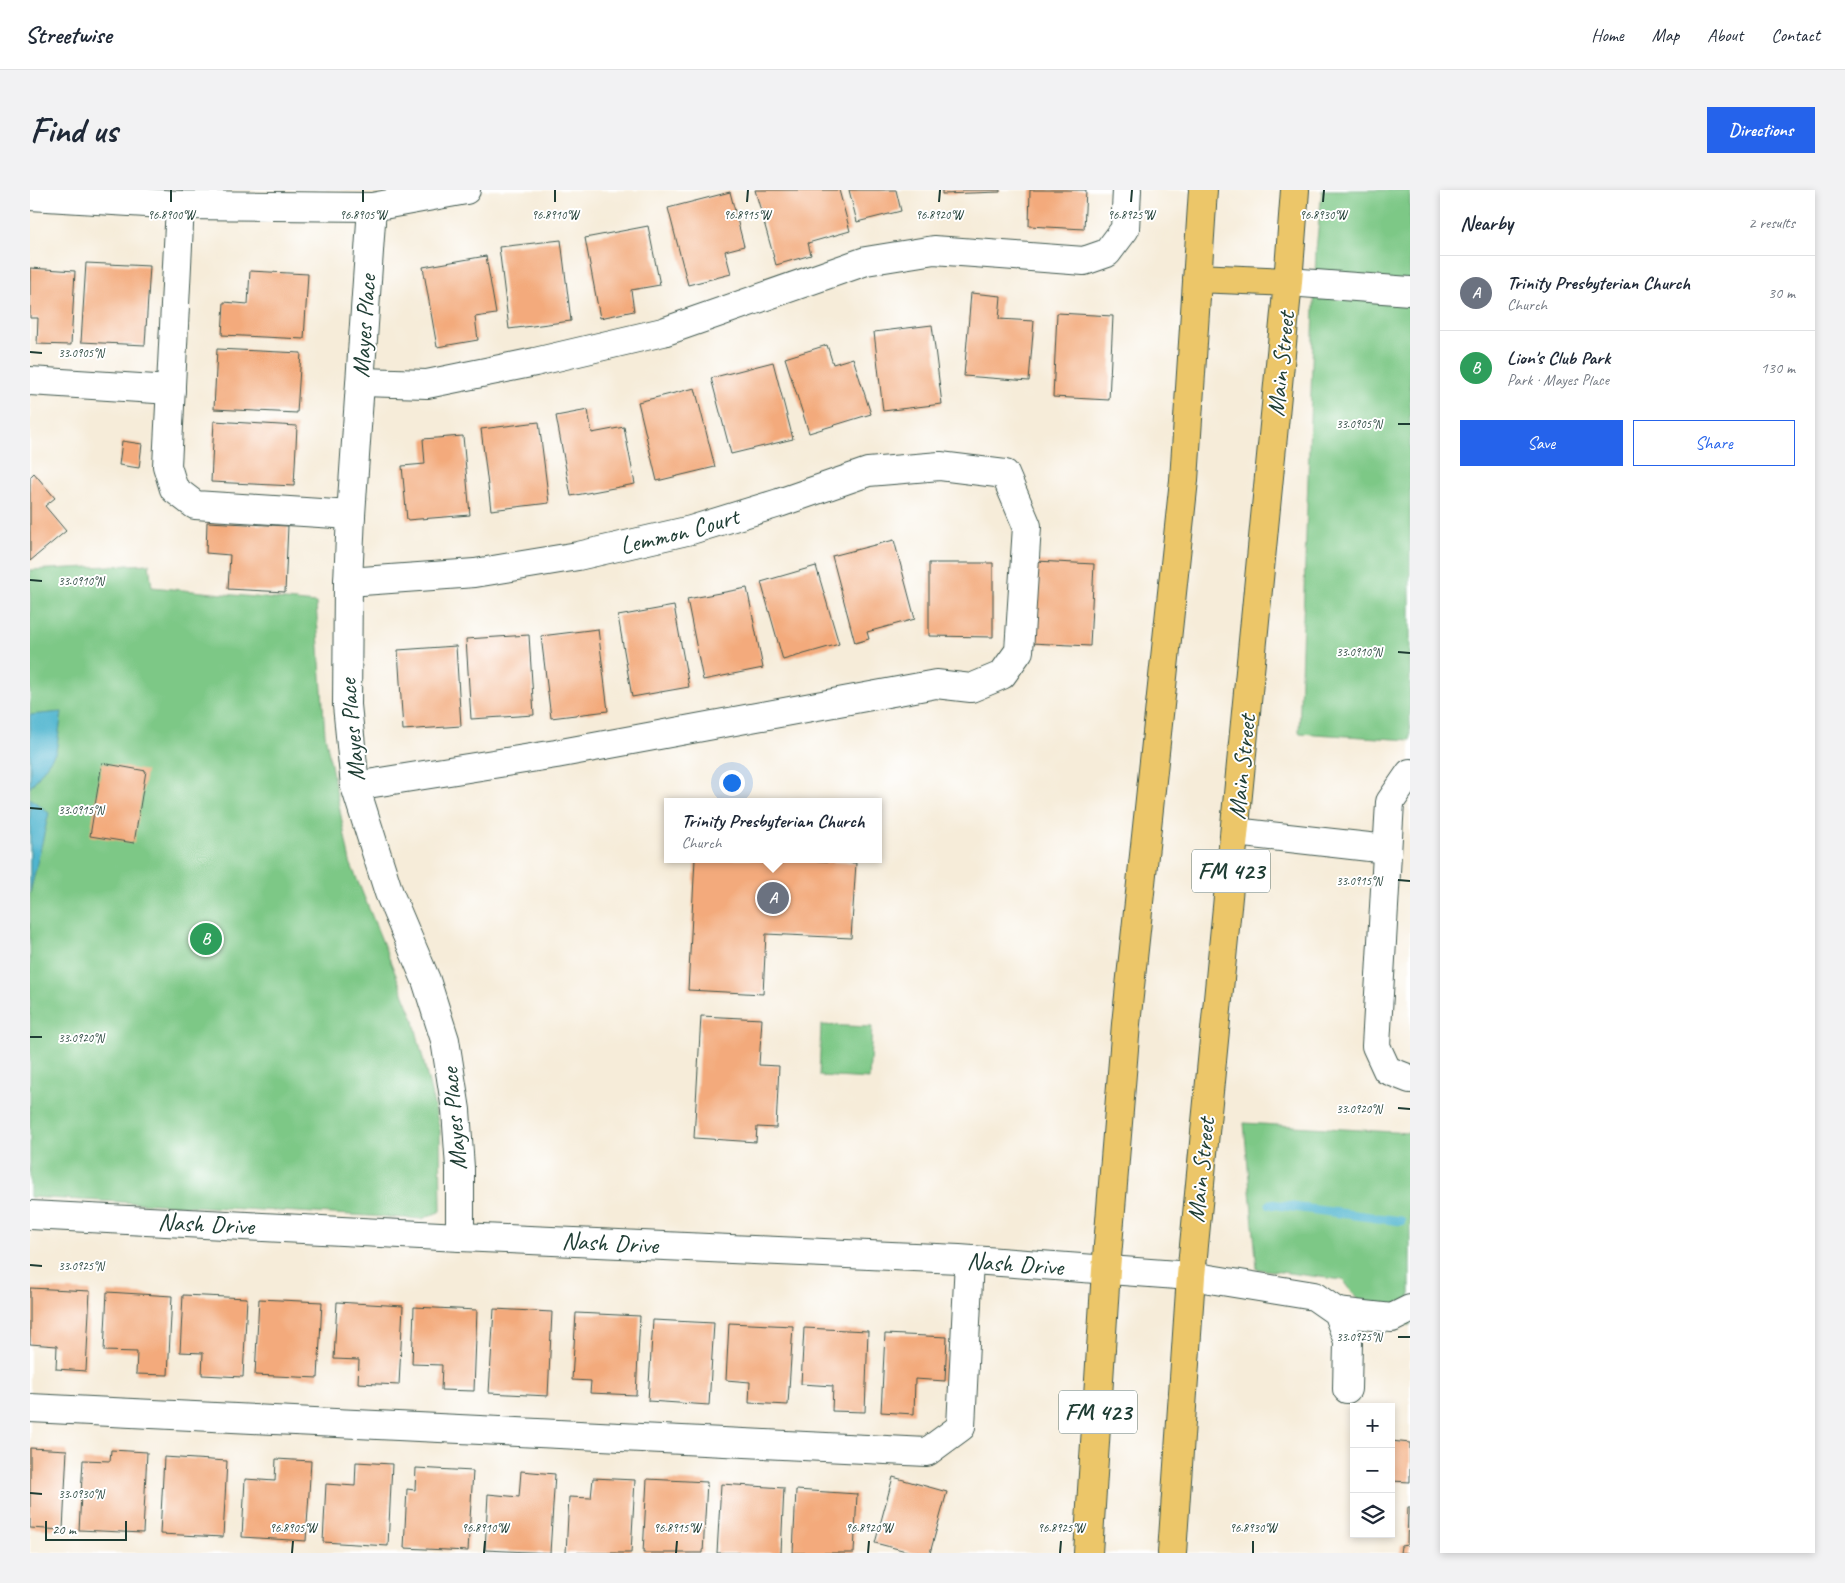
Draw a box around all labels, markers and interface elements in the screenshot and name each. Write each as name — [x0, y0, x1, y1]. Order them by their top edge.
text: Streetwise — [25, 20, 111, 50]
text: Home — [1591, 24, 1624, 46]
text: Map — [1652, 24, 1679, 46]
text: About — [1707, 24, 1743, 46]
text: Contact — [1771, 24, 1820, 46]
button: Directions — [1707, 107, 1815, 153]
text: Find us — [30, 108, 117, 153]
text: 96.8900°W — [148, 207, 197, 223]
text: 96.8905°W — [340, 207, 389, 223]
text: 96.8910°W — [532, 207, 581, 223]
text: 96.8915°W — [724, 207, 773, 223]
text: 96.8920°W — [916, 207, 965, 223]
text: 96.8925°W — [1108, 207, 1157, 223]
text: 96.8930°W — [1300, 207, 1349, 223]
text: Nearby — [1460, 210, 1513, 236]
text: 2 results — [1748, 213, 1795, 233]
text: Trinity Presbyterian Church — [1507, 271, 1690, 295]
street label: Mayes Place — [344, 272, 384, 378]
text: A — [1472, 283, 1480, 303]
text: 30 m — [1768, 283, 1795, 303]
text: Church — [1507, 295, 1547, 315]
street label: Main Street — [1260, 307, 1303, 418]
text: 33.0905°N — [58, 345, 105, 361]
text: Lion's Club Park — [1507, 346, 1610, 370]
text: B — [1472, 358, 1480, 378]
text: 130 m — [1761, 358, 1795, 378]
text: Park · Mayes Place — [1507, 370, 1609, 390]
text: 33.0905°N — [1336, 416, 1383, 432]
button: Save — [1460, 420, 1623, 466]
button: Share — [1633, 420, 1795, 466]
street label: Lemmon Court — [617, 500, 745, 562]
text: 33.0910°N — [58, 573, 105, 589]
text: 33.0910°N — [1336, 644, 1383, 660]
street label: Mayes Place — [331, 675, 372, 783]
street label: Main Street — [1221, 710, 1264, 821]
your location — [719, 770, 745, 796]
popup — [664, 798, 882, 863]
text: 33.0915°N — [58, 802, 105, 818]
text: Trinity Presbyterian Church — [681, 809, 865, 833]
text: Church — [681, 833, 721, 853]
road number: FM 423 — [1192, 849, 1270, 892]
text: 33.0915°N — [1336, 873, 1383, 889]
pin: A — [757, 879, 789, 917]
pin: B — [190, 920, 222, 958]
text: 33.0920°N — [58, 1030, 105, 1046]
street label: Mayes Place — [433, 1064, 474, 1172]
text: 33.0920°N — [1336, 1101, 1383, 1117]
street label: Main Street — [1180, 1113, 1223, 1224]
street label: Nash Drive — [157, 1206, 257, 1243]
street label: Nash Drive — [561, 1225, 661, 1262]
street label: Nash Drive — [966, 1245, 1066, 1283]
text: 33.0925°N — [58, 1258, 105, 1274]
text: 33.0925°N — [1336, 1329, 1383, 1345]
road number: FM 423 — [1059, 1390, 1137, 1434]
map controls — [1350, 1403, 1395, 1538]
button: + — [1350, 1403, 1395, 1448]
button: − — [1350, 1448, 1395, 1493]
text: 33.0930°N — [58, 1486, 105, 1502]
button: layers — [1350, 1493, 1395, 1538]
scale bar — [45, 1518, 128, 1541]
text: 96.8905°W — [270, 1520, 319, 1536]
text: 96.8910°W — [462, 1520, 511, 1536]
text: 96.8915°W — [654, 1520, 703, 1536]
text: 96.8920°W — [846, 1520, 895, 1536]
text: 96.8925°W — [1038, 1520, 1087, 1536]
text: 96.8930°W — [1230, 1520, 1279, 1536]
text: 20 m — [52, 1521, 76, 1538]

